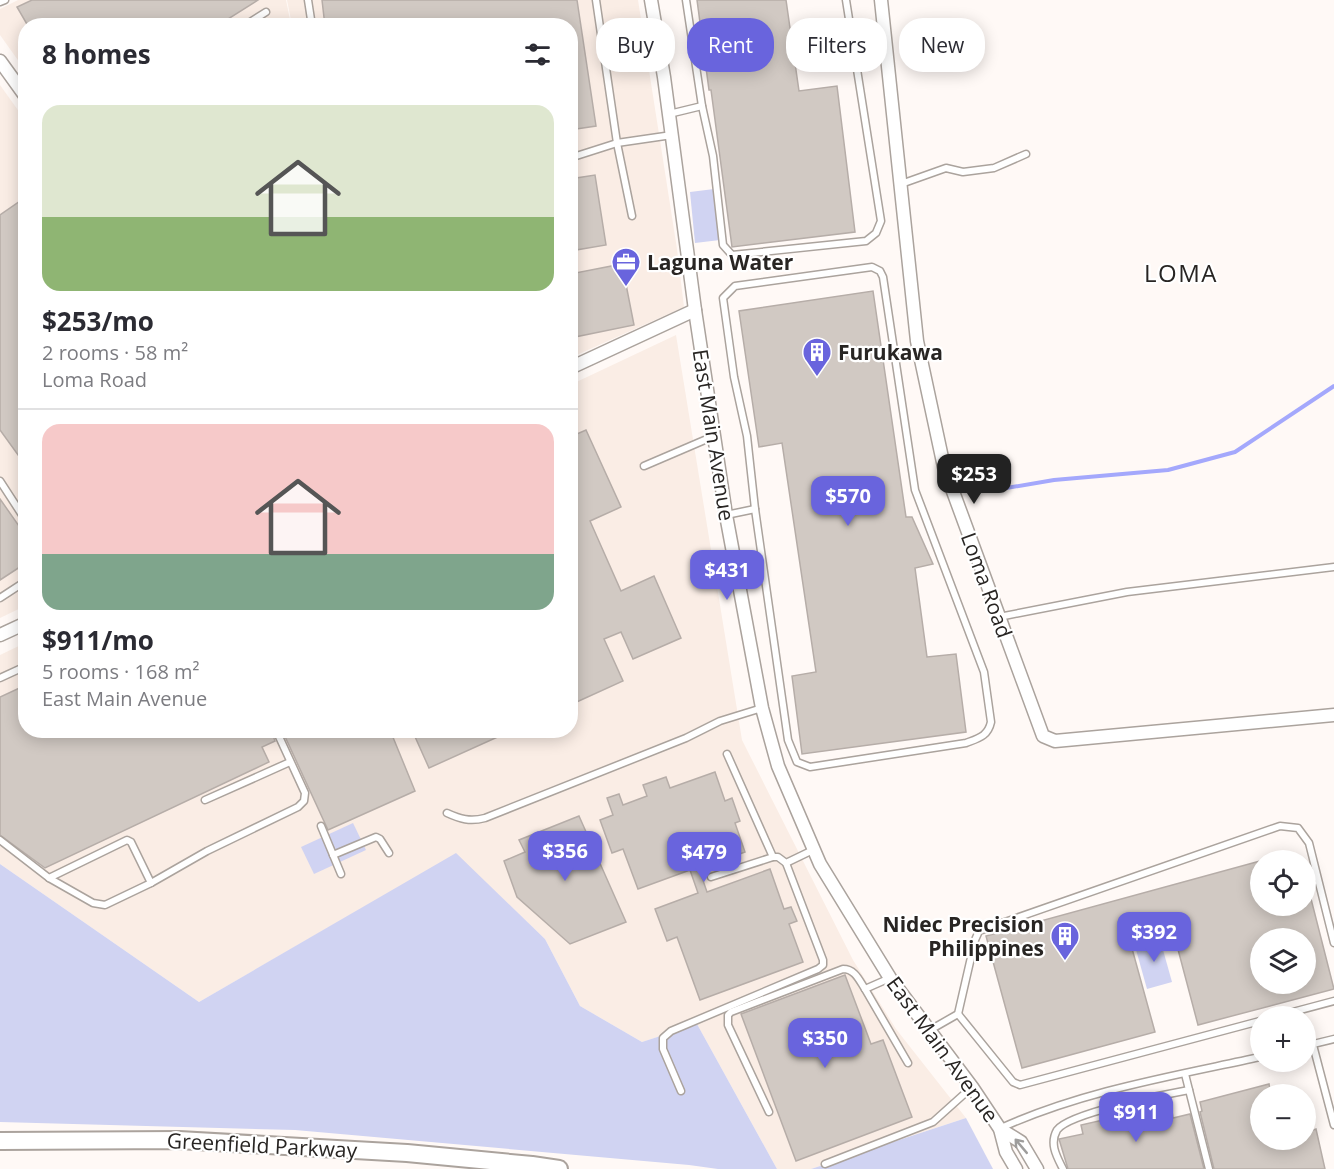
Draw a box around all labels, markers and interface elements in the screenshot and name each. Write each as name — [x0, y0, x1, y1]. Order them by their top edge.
chip: Buy — [596, 18, 675, 72]
chip: Rent — [687, 18, 774, 72]
chip: Filters — [786, 18, 887, 72]
chip: New — [899, 18, 985, 72]
text: 8 homes — [42, 36, 151, 72]
icon: filters — [521, 38, 554, 71]
icon: home — [244, 144, 352, 252]
office icon: Laguna Water — [610, 246, 642, 288]
place label: Laguna Water — [647, 248, 794, 276]
district label: LOMA — [1144, 256, 1218, 289]
text: $253/mo — [42, 303, 154, 339]
building icon: Furukawa — [801, 336, 833, 378]
place label: Furukawa — [838, 338, 943, 366]
text: 2 rooms · 58 m² — [42, 339, 188, 366]
street label: East Main Avenue — [687, 347, 741, 523]
text: Loma Road — [42, 366, 147, 393]
pin: $253 — [938, 454, 1010, 505]
text: $253 — [951, 460, 997, 487]
icon: home — [244, 463, 352, 571]
pin: $570 — [812, 476, 884, 527]
text: $570 — [825, 482, 871, 509]
street label: Loma Road — [955, 528, 1019, 642]
pin: $431 — [691, 550, 763, 601]
text: $431 — [704, 556, 750, 583]
text: $911/mo — [42, 622, 154, 658]
text: 5 rooms · 168 m² — [42, 658, 200, 685]
text: East Main Avenue — [42, 685, 207, 712]
pin: $356 — [529, 831, 601, 882]
pin: $479 — [668, 832, 740, 883]
text: $356 — [542, 837, 588, 864]
text: $479 — [681, 838, 727, 865]
map controls — [1250, 850, 1316, 1150]
button: locate — [1250, 850, 1316, 916]
place label: Nidec Precision Philippines — [883, 910, 1044, 962]
pin: $392 — [1118, 912, 1190, 963]
text: $392 — [1131, 918, 1177, 945]
building icon: Nidec Precision Philippines — [1049, 920, 1081, 962]
button: layers — [1250, 928, 1316, 994]
street label: East Main Avenue — [881, 971, 1005, 1127]
button: + — [1250, 1006, 1316, 1072]
pin: $350 — [789, 1018, 861, 1069]
text: $350 — [802, 1024, 848, 1051]
button: − — [1250, 1084, 1316, 1150]
pin: $911 — [1100, 1092, 1172, 1143]
text: $911 — [1113, 1098, 1159, 1125]
street label: Greenfield Parkway — [166, 1126, 358, 1164]
one-way arrow — [1015, 1138, 1028, 1154]

